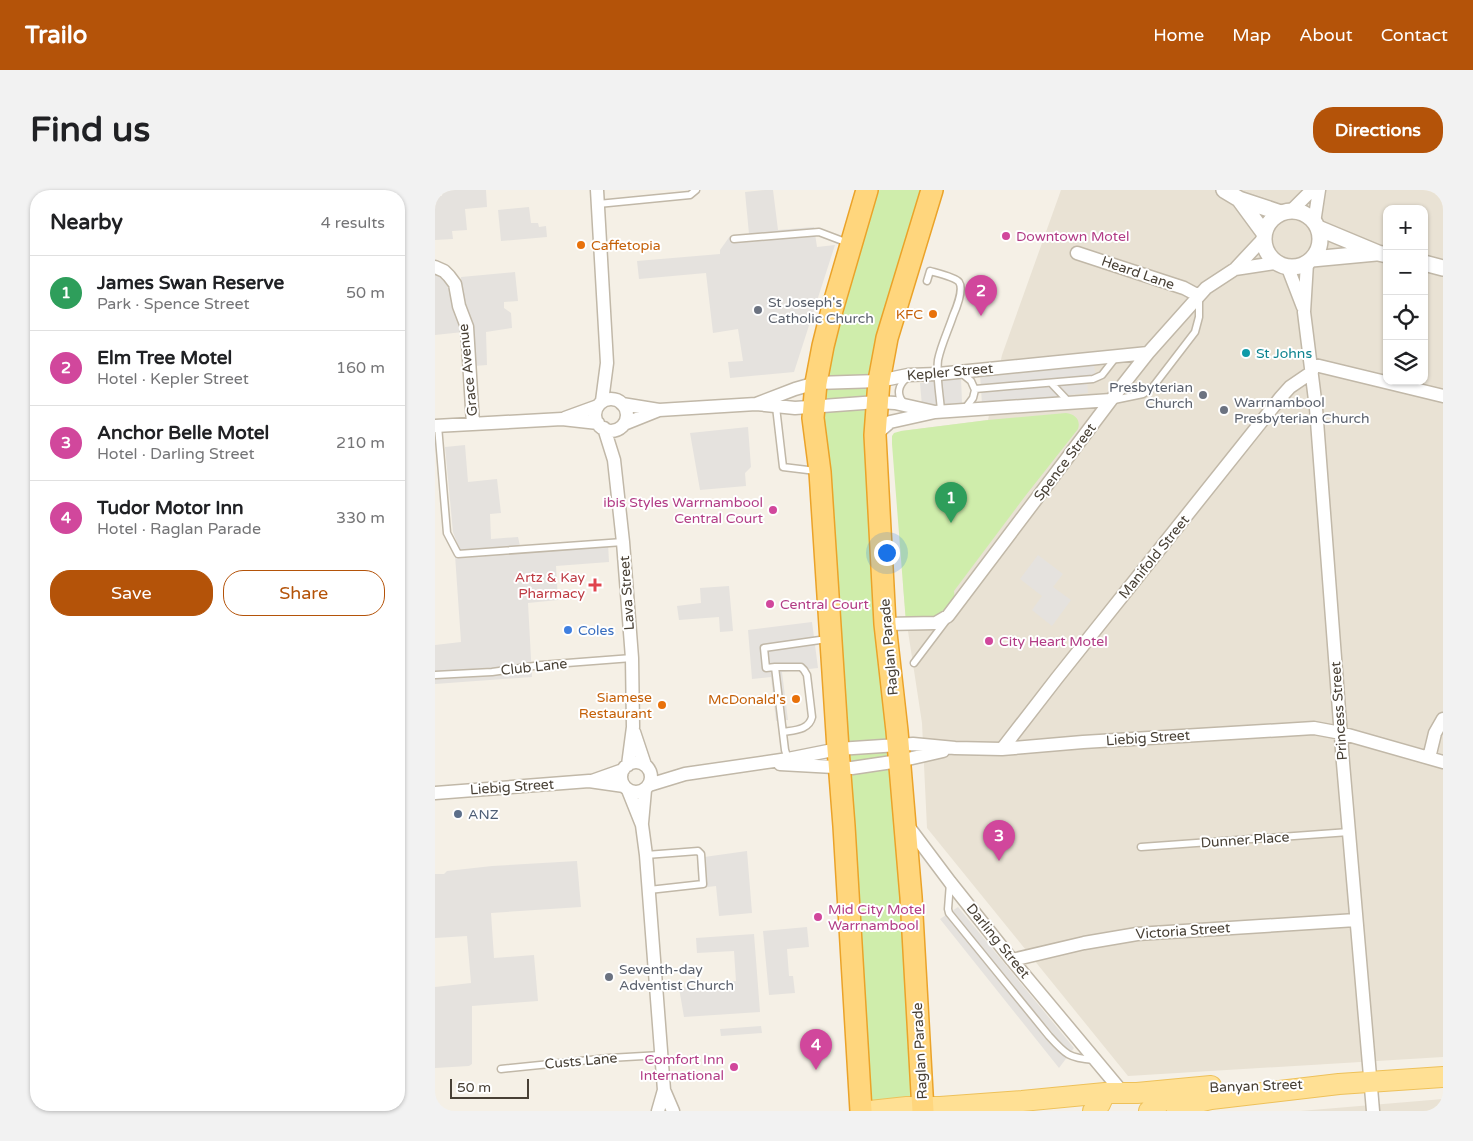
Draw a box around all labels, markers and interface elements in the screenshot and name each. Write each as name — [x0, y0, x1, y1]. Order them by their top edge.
text: Trailo — [25, 21, 87, 50]
text: Home — [1153, 24, 1204, 46]
text: Map — [1232, 24, 1271, 46]
text: About — [1299, 24, 1353, 46]
text: Contact — [1381, 24, 1448, 46]
button: Directions — [1313, 107, 1443, 153]
text: Find us — [30, 109, 150, 151]
map controls — [1383, 205, 1428, 385]
button: + — [1383, 205, 1428, 250]
text: Nearby — [50, 210, 123, 235]
text: 4 results — [321, 213, 385, 233]
place label: Downtown Motel — [1016, 228, 1129, 245]
marker: Downtown Motel — [1000, 230, 1012, 242]
place label: Caffetopia — [591, 237, 661, 254]
marker: Caffetopia — [575, 239, 587, 251]
button: − — [1383, 250, 1428, 295]
street label: Heard Lane — [1099, 253, 1177, 293]
text: James Swan Reserve — [97, 272, 284, 294]
pin: 2 — [965, 275, 997, 316]
text: 1 — [61, 283, 71, 303]
text: 50 m — [346, 283, 385, 303]
text: Park · Spence Street — [97, 294, 250, 314]
place label: St Joseph's Catholic Church — [768, 294, 874, 327]
button: locate — [1383, 295, 1428, 340]
marker: St Joseph's Catholic Church — [752, 304, 764, 316]
place label: KFC — [896, 306, 923, 323]
marker: KFC — [927, 308, 939, 320]
street label: Grace Avenue — [455, 323, 481, 417]
button: layers — [1383, 340, 1428, 385]
place label: St Johns — [1256, 345, 1312, 362]
text: Elm Tree Motel — [97, 347, 232, 369]
marker: St Johns — [1240, 347, 1252, 359]
text: 2 — [61, 358, 71, 378]
text: 160 m — [336, 358, 385, 378]
street label: Kepler Street — [906, 360, 995, 384]
text: Hotel · Kepler Street — [97, 369, 249, 389]
place label: Presbyterian Church — [1109, 379, 1193, 412]
marker: Presbyterian Church — [1197, 389, 1209, 401]
place label: Warrnambool Presbyterian Church — [1234, 394, 1370, 427]
marker: Warrnambool Presbyterian Church — [1218, 404, 1230, 416]
street label: Spence Street — [1030, 419, 1100, 504]
text: Anchor Belle Motel — [97, 422, 269, 444]
text: 3 — [61, 433, 71, 453]
text: 210 m — [336, 433, 385, 453]
text: Hotel · Darling Street — [97, 444, 255, 464]
pin: 1 — [935, 482, 967, 523]
place label: ibis Styles Warrnambool Central Court — [603, 494, 764, 527]
text: Tudor Motor Inn — [97, 497, 244, 519]
marker: ibis Styles Warrnambool Central Court — [767, 504, 779, 516]
text: 4 — [61, 508, 71, 528]
text: 330 m — [336, 508, 385, 528]
street label: Manifold Street — [1115, 511, 1193, 602]
text: Hotel · Raglan Parade — [97, 519, 261, 539]
your location — [874, 540, 900, 566]
street label: Lava Street — [616, 555, 638, 631]
place label: Artz & Kay Pharmacy — [515, 569, 585, 602]
button: Save — [50, 570, 213, 616]
button: Share — [223, 570, 385, 616]
marker: Artz & Kay Pharmacy — [589, 579, 601, 591]
place label: Central Court — [780, 596, 869, 613]
marker: Central Court — [764, 598, 776, 610]
street label: Raglan Parade — [876, 598, 902, 696]
place label: Coles — [578, 622, 614, 639]
marker: Coles — [562, 624, 574, 636]
place label: City Heart Motel — [999, 633, 1108, 650]
marker: City Heart Motel — [983, 635, 995, 647]
street label: Club Lane — [500, 655, 568, 679]
street label: Princess Street — [1327, 660, 1351, 761]
place label: Siamese Restaurant — [579, 689, 653, 722]
place label: McDonald's — [708, 691, 786, 708]
marker: McDonald's — [790, 693, 802, 705]
marker: Siamese Restaurant — [656, 699, 668, 711]
street label: Liebig Street — [1105, 727, 1191, 749]
street label: Liebig Street — [469, 776, 555, 798]
place label: ANZ — [468, 806, 499, 823]
marker: ANZ — [452, 808, 464, 820]
pin: 3 — [983, 820, 1015, 861]
street label: Dunner Place — [1200, 828, 1290, 852]
street label: Darling Street — [963, 900, 1034, 982]
place label: Mid City Motel Warrnambool — [828, 901, 925, 934]
marker: Mid City Motel Warrnambool — [812, 911, 824, 923]
street label: Victoria Street — [1135, 919, 1231, 943]
place label: Seventh-day Adventist Church — [619, 961, 734, 994]
marker: Seventh-day Adventist Church — [603, 971, 615, 983]
street label: Raglan Parade — [909, 1002, 931, 1100]
pin: 4 — [800, 1029, 832, 1070]
street label: Custs Lane — [544, 1049, 618, 1073]
place label: Comfort Inn International — [640, 1051, 724, 1084]
marker: Comfort Inn International — [728, 1061, 740, 1073]
scale bar — [450, 1076, 529, 1099]
street label: Banyan Street — [1209, 1076, 1304, 1096]
text: 50 m — [457, 1079, 491, 1096]

